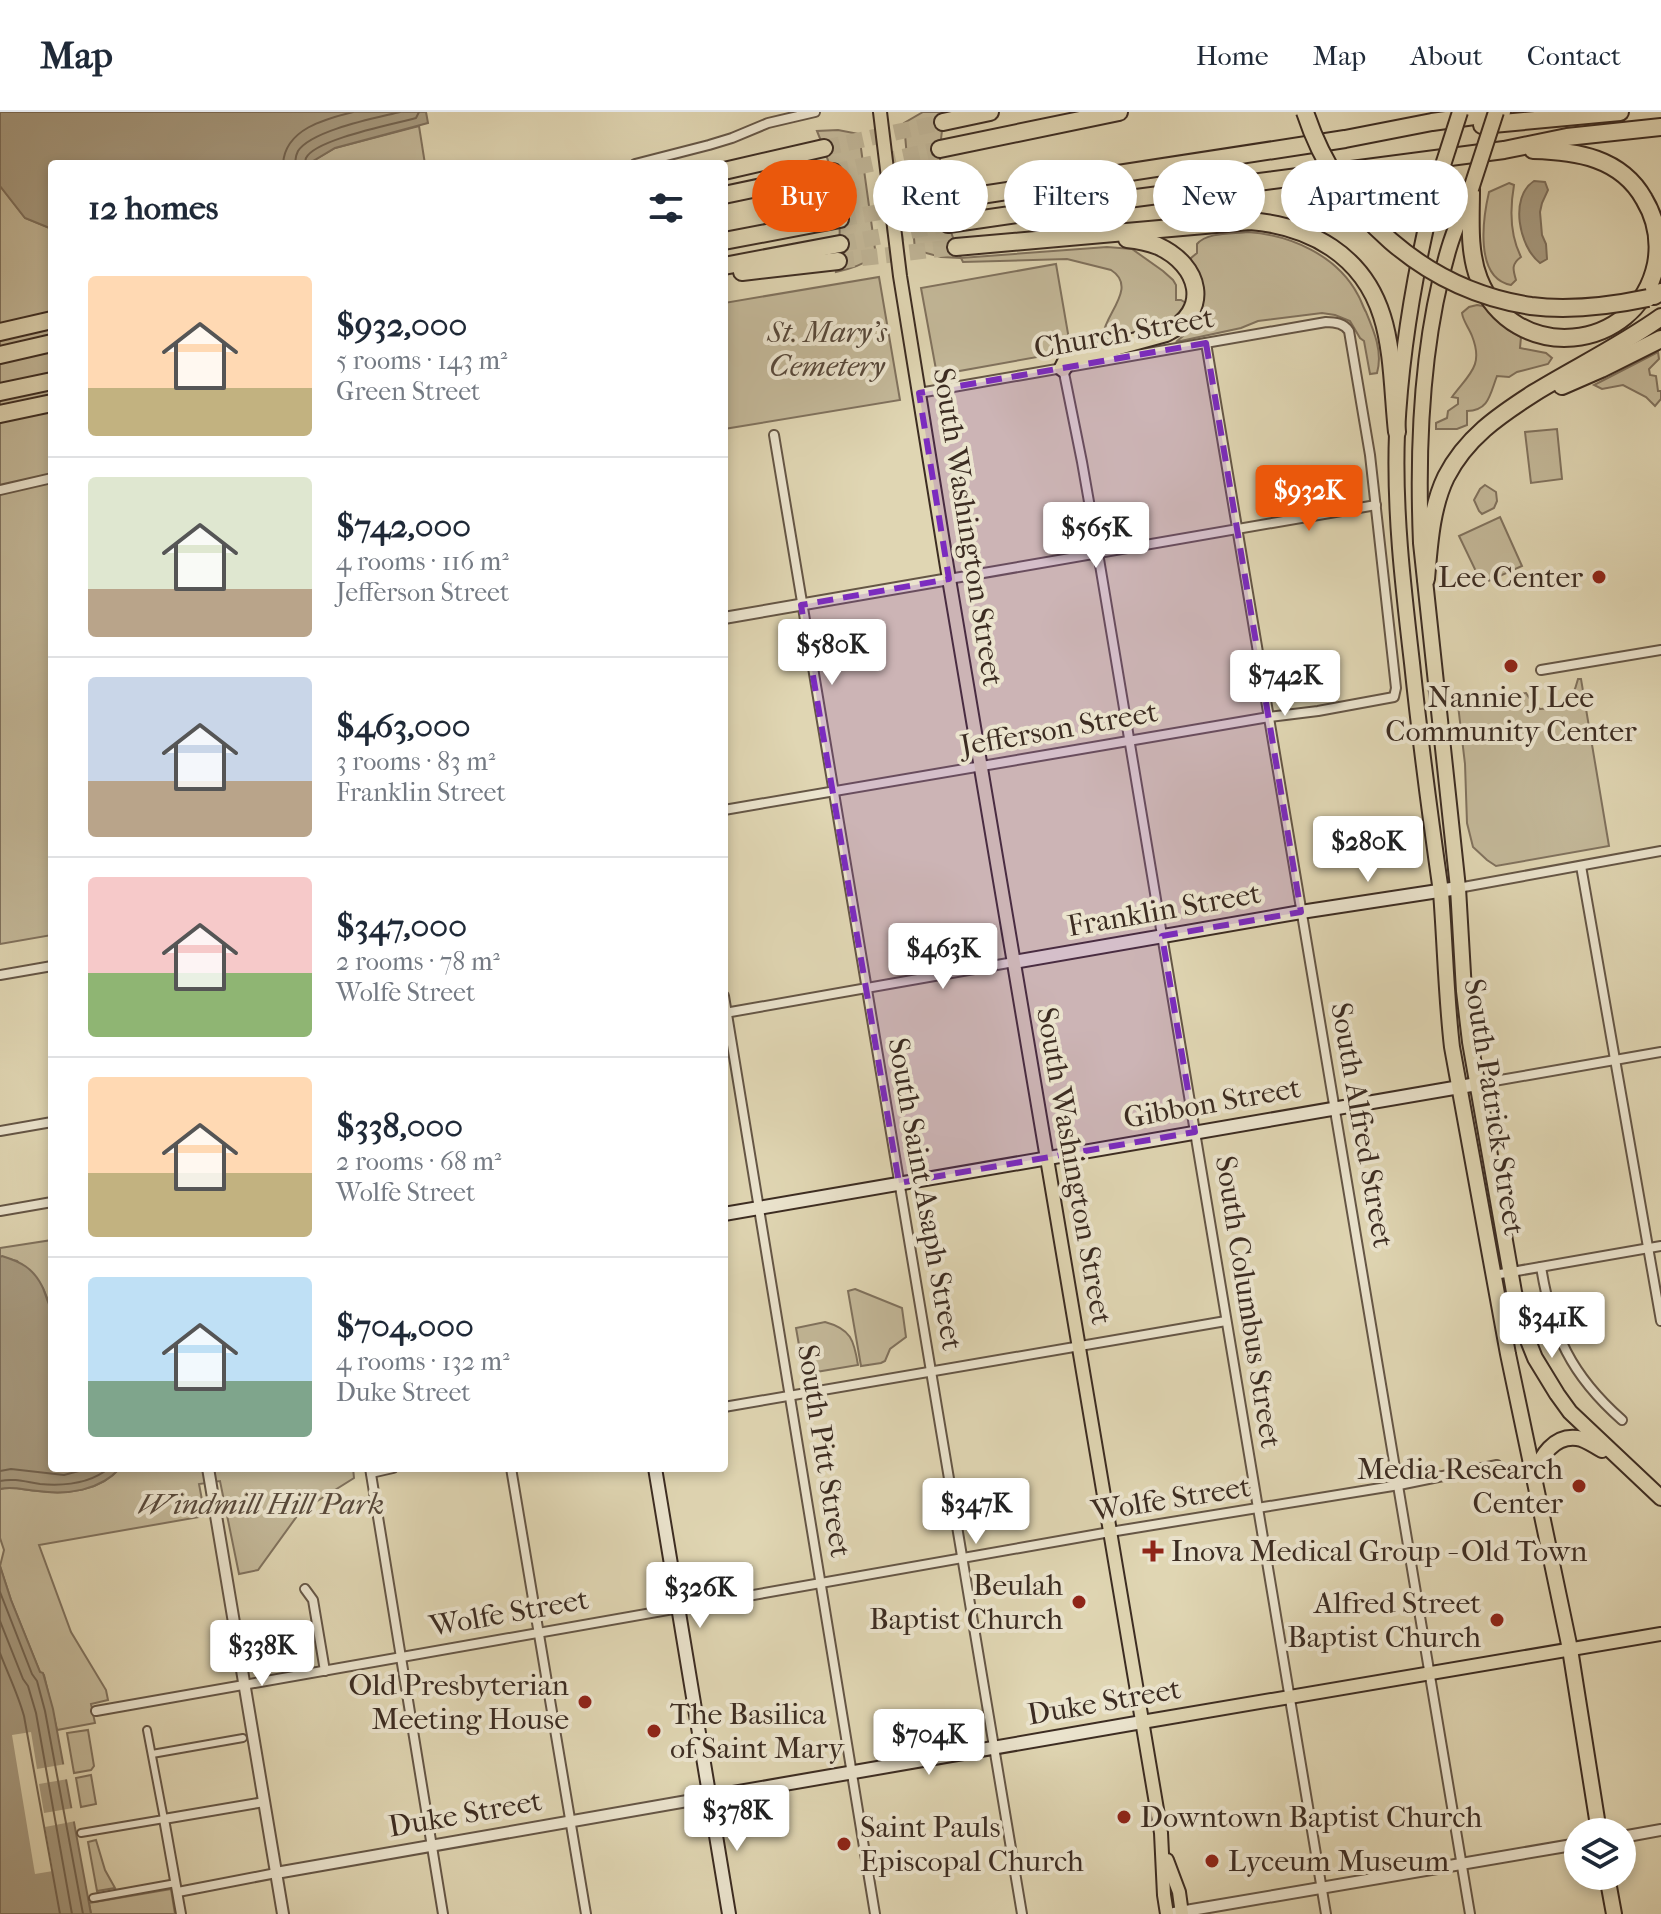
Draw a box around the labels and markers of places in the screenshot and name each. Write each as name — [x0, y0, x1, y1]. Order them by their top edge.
pin: $932K — [1253, 465, 1365, 533]
pin: $565K — [1040, 502, 1152, 570]
place label: Lee Center — [1438, 560, 1583, 595]
marker: Lee Center — [1590, 568, 1608, 586]
pin: $580K — [776, 619, 888, 687]
pin: $742K — [1229, 650, 1341, 718]
marker: Nannie J Lee Community Center — [1502, 657, 1520, 675]
place label: Nannie J Lee Community Center — [1385, 680, 1637, 749]
pin: $280K — [1312, 816, 1424, 884]
pin: $463K — [887, 923, 999, 991]
pin: $341K — [1496, 1292, 1608, 1360]
place label: Media Research Center — [1357, 1452, 1563, 1521]
marker: Media Research Center — [1570, 1477, 1588, 1495]
pin: $347K — [920, 1478, 1032, 1546]
place label: Inova Medical Group - Old Town — [1171, 1534, 1588, 1569]
marker: Inova Medical Group - Old Town — [1142, 1540, 1164, 1562]
pin: $326K — [644, 1562, 756, 1630]
place label: Beulah Baptist Church — [869, 1568, 1063, 1637]
place label: Alfred Street Baptist Church — [1287, 1586, 1481, 1655]
marker: Beulah Baptist Church — [1070, 1593, 1088, 1611]
marker: Alfred Street Baptist Church — [1488, 1611, 1506, 1629]
pin: $338K — [206, 1620, 318, 1688]
place label: Old Presbyterian Meeting House — [348, 1668, 570, 1737]
marker: Old Presbyterian Meeting House — [576, 1693, 594, 1711]
place label: The Basilica of Saint Mary — [670, 1697, 845, 1766]
pin: $704K — [873, 1709, 985, 1777]
marker: The Basilica of Saint Mary — [645, 1722, 663, 1740]
pin: $378K — [681, 1785, 793, 1853]
place label: Downtown Baptist Church — [1140, 1800, 1482, 1835]
marker: Downtown Baptist Church — [1115, 1808, 1133, 1826]
place label: Saint Pauls Episcopal Church — [860, 1810, 1084, 1879]
marker: Saint Pauls Episcopal Church — [835, 1835, 853, 1853]
place label: Lyceum Museum — [1228, 1844, 1449, 1879]
marker: Lyceum Museum — [1203, 1852, 1221, 1870]

